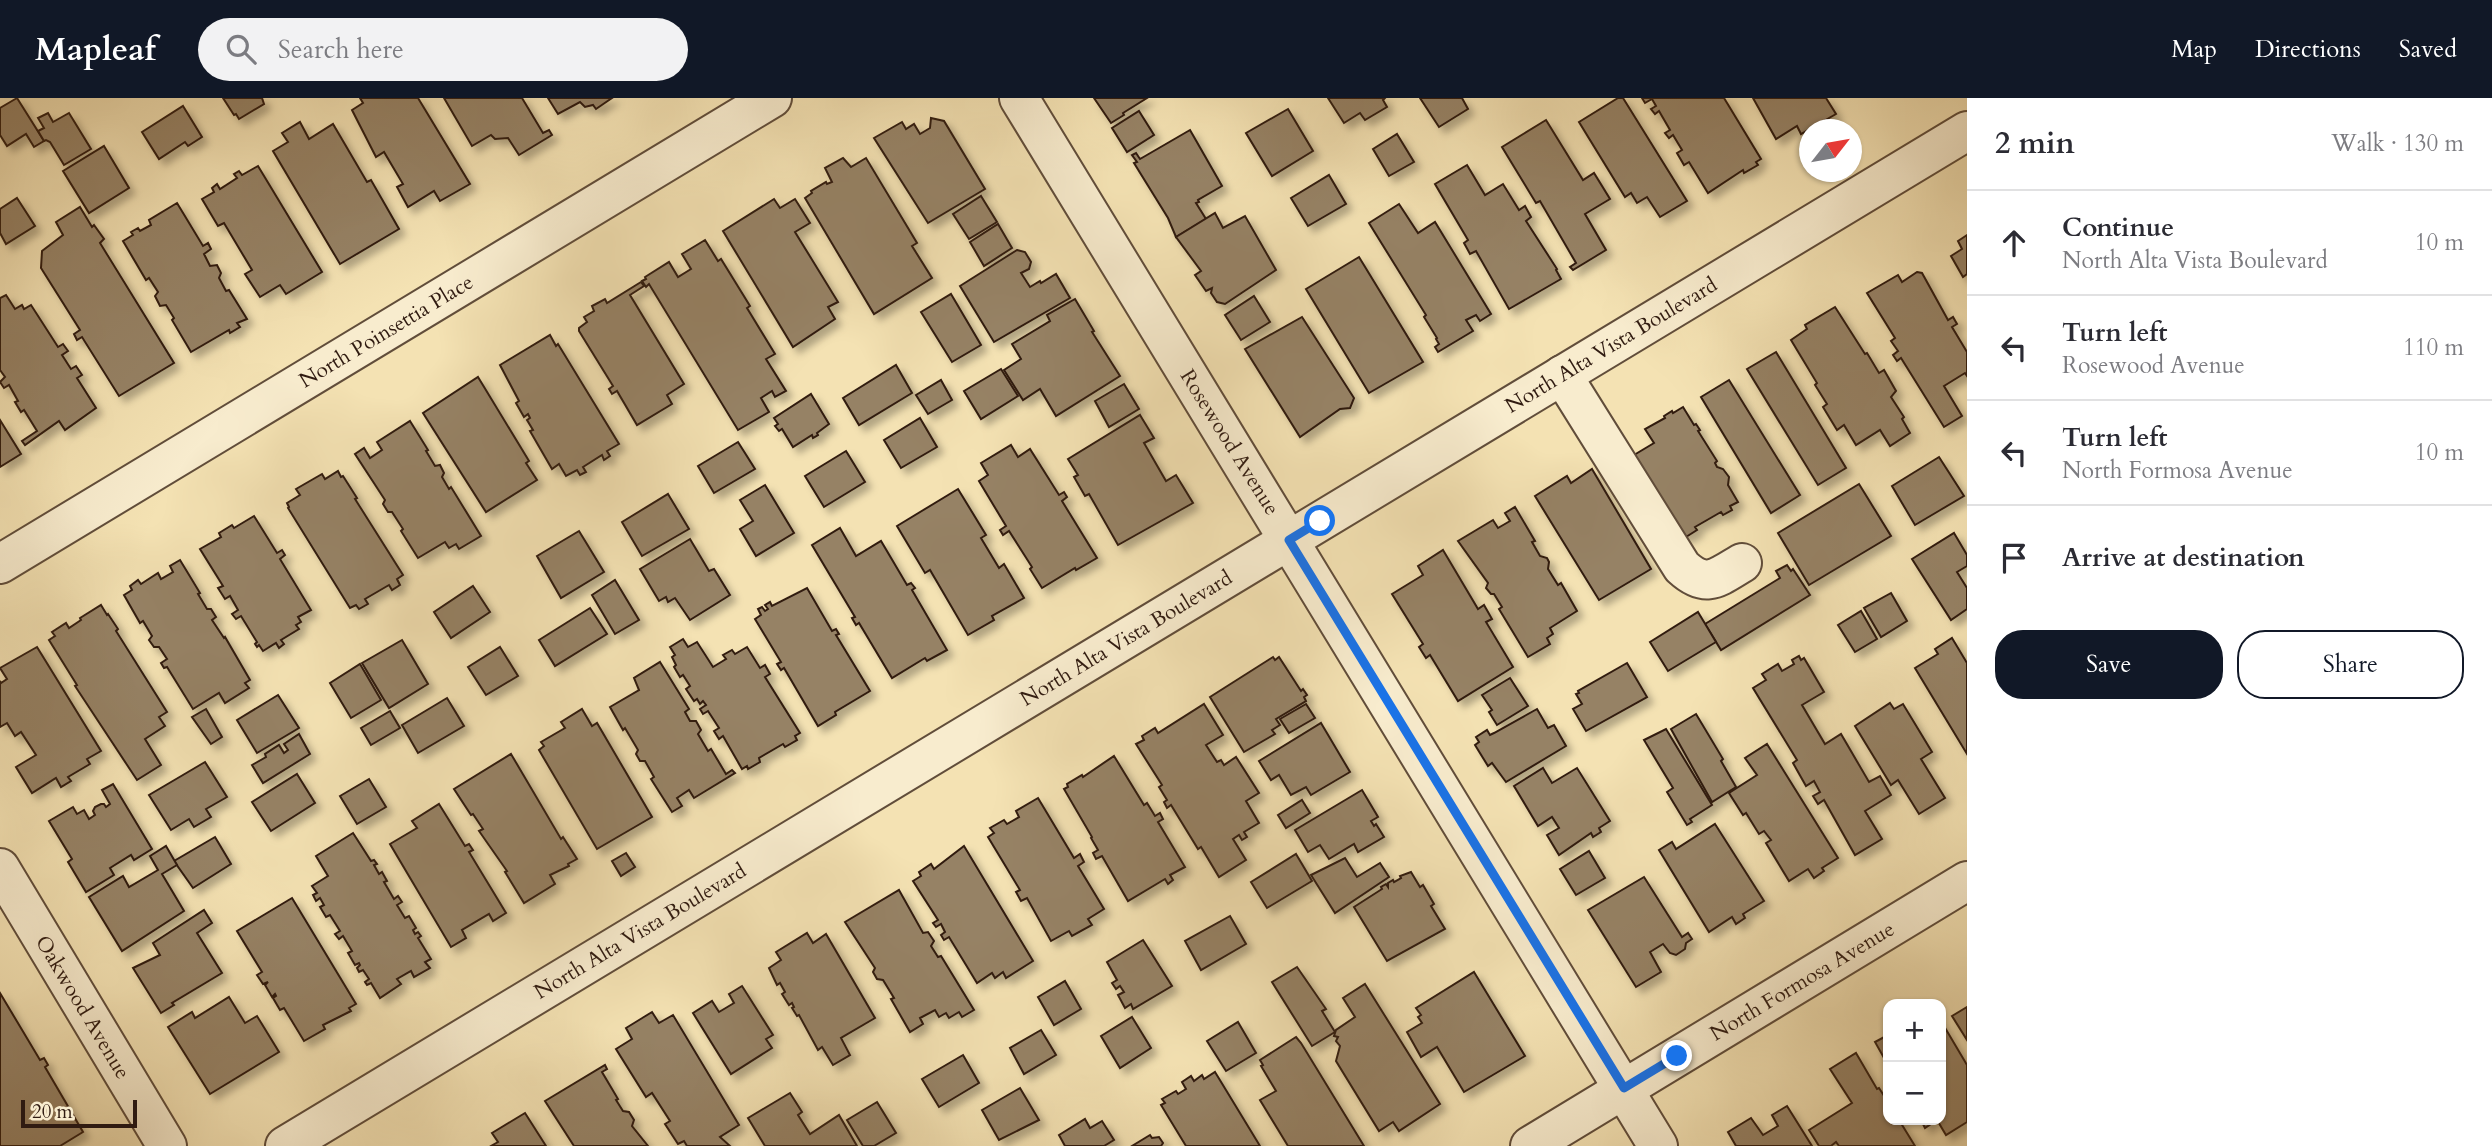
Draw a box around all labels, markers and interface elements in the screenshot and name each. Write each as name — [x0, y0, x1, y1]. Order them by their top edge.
search box — [198, 18, 688, 81]
text: Mapleaf — [35, 27, 156, 72]
icon: search — [222, 30, 260, 68]
text: Search here — [278, 32, 404, 67]
text: Map — [2171, 33, 2217, 66]
text: Directions — [2255, 33, 2361, 66]
text: Saved — [2399, 33, 2457, 66]
north arrow — [1799, 119, 1862, 182]
text: 2 min — [1995, 123, 2075, 164]
text: Walk · 130 m — [2331, 128, 2464, 159]
text: Continue — [2062, 210, 2174, 245]
icon: ahead — [1995, 224, 2033, 262]
text: 10 m — [2415, 227, 2464, 258]
text: North Alta Vista Boulevard — [2062, 245, 2328, 276]
street label: North Poinsettia Place — [294, 268, 479, 395]
street label: North Alta Vista Boulevard — [1500, 271, 1723, 420]
text: Turn left — [2062, 315, 2167, 350]
icon: left — [1995, 329, 2033, 367]
text: 110 m — [2403, 332, 2464, 363]
text: Rosewood Avenue — [2062, 350, 2245, 381]
street label: Rosewood Avenue — [1173, 364, 1286, 521]
text: Turn left — [2062, 420, 2167, 455]
icon: left — [1995, 434, 2033, 472]
text: 10 m — [2415, 437, 2464, 468]
text: North Formosa Avenue — [2062, 455, 2293, 486]
route start — [1304, 505, 1335, 536]
icon: arrive — [1995, 539, 2033, 577]
text: Arrive at destination — [2062, 540, 2305, 575]
street label: North Alta Vista Boulevard — [1015, 564, 1238, 713]
button: Save — [1995, 630, 2223, 699]
button: Share — [2237, 630, 2464, 699]
street label: North Alta Vista Boulevard — [529, 857, 752, 1006]
street label: North Formosa Avenue — [1705, 915, 1900, 1048]
street label: Oakwood Avenue — [28, 930, 137, 1085]
map controls — [1883, 999, 1946, 1125]
button: + — [1883, 999, 1946, 1062]
route end — [1661, 1040, 1692, 1071]
button: − — [1883, 1062, 1946, 1125]
scale bar — [21, 1097, 136, 1129]
text: 20 m — [32, 1099, 73, 1125]

